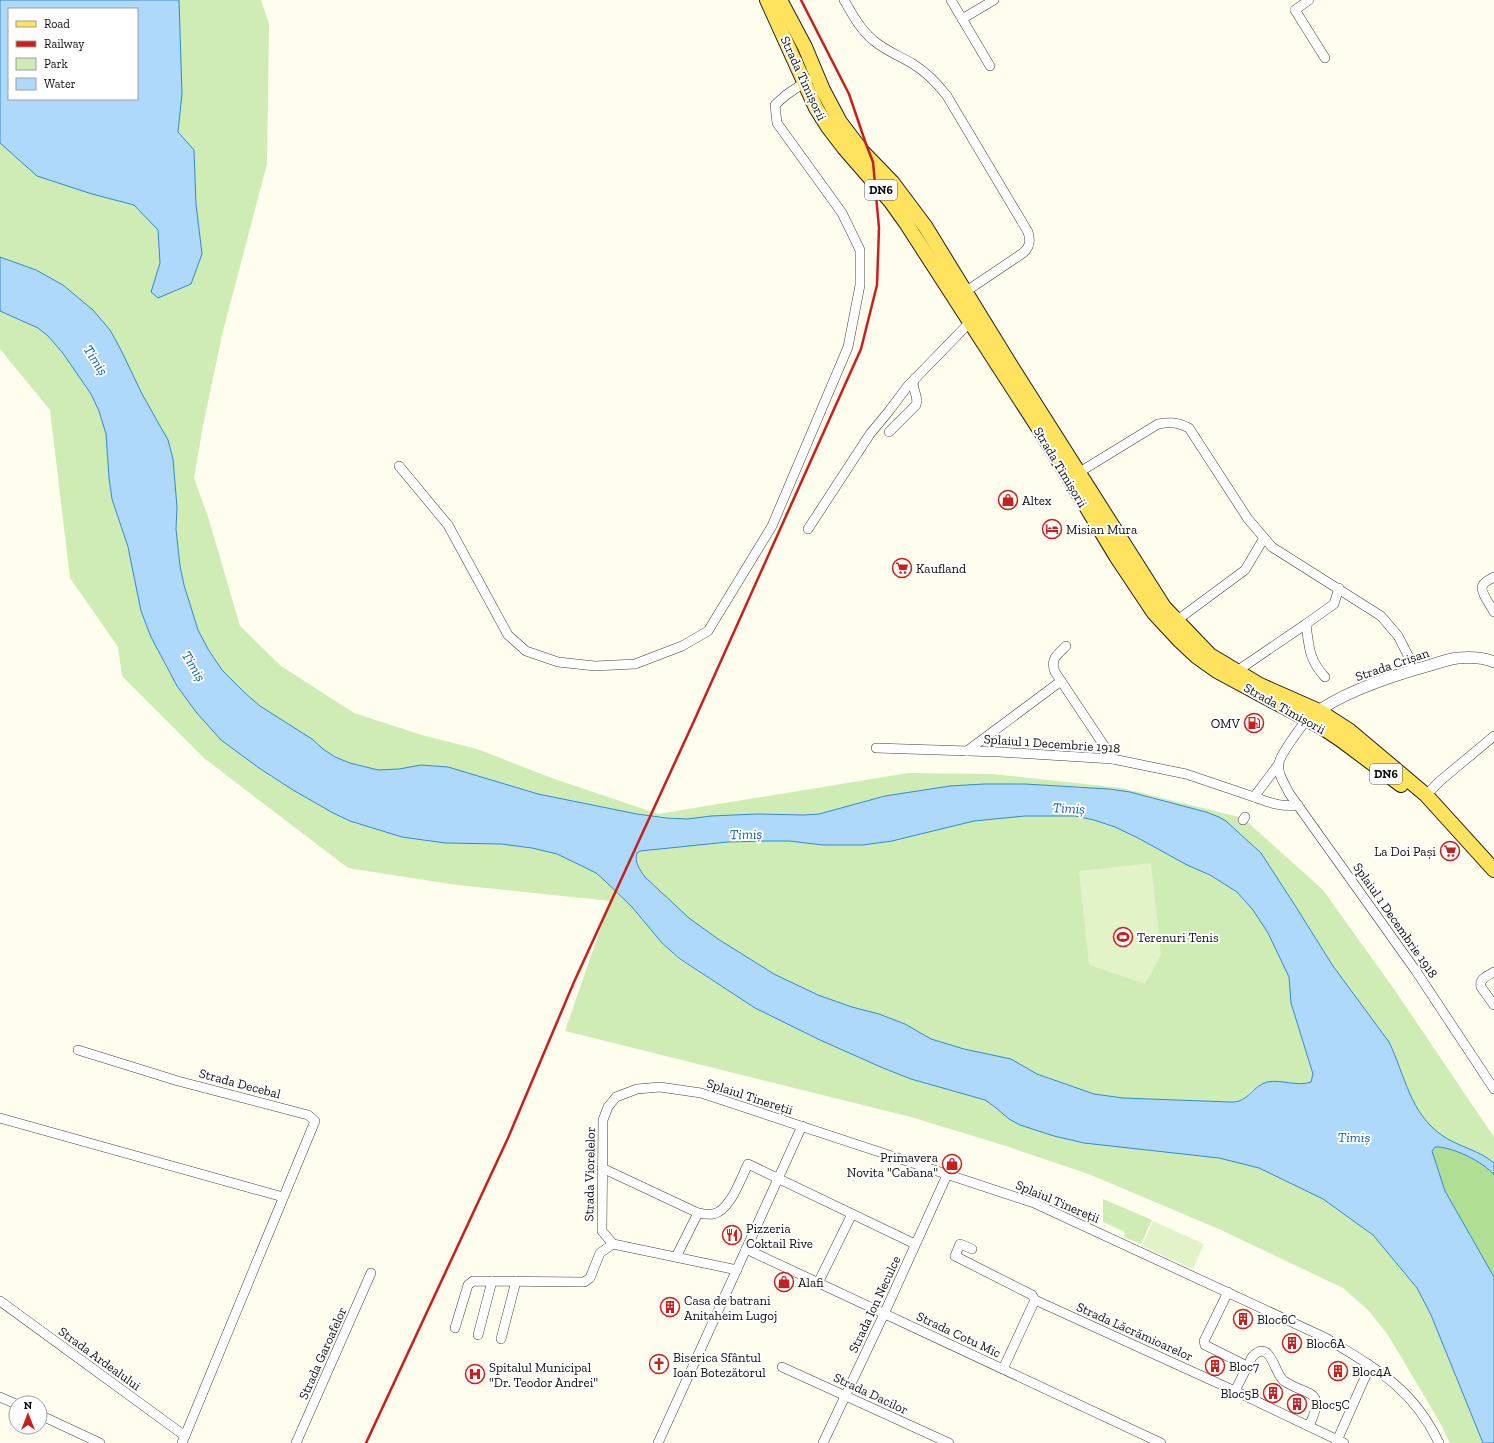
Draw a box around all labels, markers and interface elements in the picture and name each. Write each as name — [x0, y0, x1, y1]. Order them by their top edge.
legend — [8, 8, 138, 100]
text: Road — [44, 17, 70, 31]
street label: Strada Timișorii — [777, 34, 830, 123]
text: Railway — [44, 37, 85, 51]
text: Park — [44, 57, 69, 71]
text: Water — [44, 77, 76, 91]
road number: DN6 — [865, 180, 897, 200]
water label: Timiș — [80, 342, 112, 379]
street label: Strada Timișorii — [1031, 424, 1091, 511]
shop icon: Altex — [997, 489, 1019, 511]
place label: Altex — [1022, 493, 1052, 508]
hotel icon: Misian Mura — [1041, 518, 1063, 540]
place label: Misian Mura — [1066, 522, 1138, 537]
supermarket icon: Kaufland — [891, 557, 913, 579]
place label: Kaufland — [916, 561, 966, 576]
street label: Strada Crișan — [1353, 645, 1431, 684]
water label: Timiș — [178, 648, 209, 685]
street label: Strada Timișorii — [1241, 680, 1329, 737]
fuel station icon: OMV — [1243, 712, 1265, 734]
place label: OMV — [1211, 716, 1241, 731]
street label: Splaiul 1 Decembrie 1918 — [983, 731, 1121, 756]
road number: DN6 — [1370, 764, 1402, 784]
water label: Timiș — [1052, 799, 1086, 818]
water label: Timiș — [730, 826, 763, 843]
supermarket icon: La Doi Pași — [1439, 840, 1461, 862]
place label: La Doi Pași — [1374, 844, 1436, 859]
street label: Splaiul 1 Decembrie 1918 — [1350, 860, 1441, 981]
sports icon: Terenuri Tenis — [1112, 926, 1134, 948]
place label: Terenuri Tenis — [1137, 930, 1219, 945]
street label: Strada Decebal — [197, 1065, 283, 1102]
street label: Splaiul Tinereții — [705, 1075, 795, 1118]
street label: Strada Viorelelor — [581, 1127, 598, 1221]
water label: Timiș — [1338, 1129, 1370, 1146]
place label: Primavera Novita "Cabana" — [847, 1150, 939, 1180]
shop icon: Primavera Novita "Cabana" — [941, 1153, 963, 1175]
street label: Splaiul Tinereții — [1014, 1177, 1102, 1226]
place label: Pizzeria Coktail Rive — [746, 1221, 813, 1251]
restaurant icon: Pizzeria Coktail Rive — [721, 1224, 743, 1246]
street label: Strada Ion Neculce — [845, 1253, 903, 1355]
shop icon: Alafi — [773, 1271, 795, 1293]
place label: Alafi — [798, 1275, 824, 1290]
place label: Casa de batrani Anitaheim Lugoj — [684, 1293, 777, 1324]
building icon: Casa de batrani Anitaheim Lugoj — [659, 1296, 681, 1318]
street label: Strada Lăcrămioarelor — [1074, 1299, 1195, 1364]
street label: Strada Garoafelor — [295, 1305, 349, 1402]
street label: Strada Cotu Mic — [914, 1308, 1003, 1361]
building icon: Bloc6C — [1232, 1308, 1254, 1330]
place label: Bloc6C — [1257, 1312, 1296, 1327]
street label: Strada Ardealului — [56, 1324, 144, 1393]
building icon: Bloc6A — [1281, 1332, 1303, 1354]
place label: Bloc6A — [1306, 1336, 1346, 1351]
place label: Biserica Sfântul Ioan Botezătorul — [673, 1350, 766, 1380]
church icon: Biserica Sfântul Ioan Botezătorul — [648, 1353, 670, 1375]
building icon: Bloc7 — [1204, 1355, 1226, 1377]
place label: Bloc7 — [1229, 1359, 1259, 1374]
place label: Spitalul Municipal "Dr. Teodor Andrei" — [489, 1360, 598, 1390]
building icon: Bloc4A — [1327, 1360, 1349, 1382]
hospital icon: Spitalul Municipal "Dr. Teodor Andrei" — [464, 1363, 486, 1385]
place label: Bloc4A — [1352, 1364, 1392, 1379]
street label: Strada Dacilor — [831, 1370, 910, 1417]
building icon: Bloc5B — [1262, 1382, 1284, 1404]
place label: Bloc5B — [1221, 1386, 1259, 1401]
building icon: Bloc5C — [1286, 1393, 1308, 1415]
north arrow — [8, 1395, 48, 1435]
place label: Bloc5C — [1311, 1397, 1350, 1412]
text: N — [24, 1399, 33, 1412]

